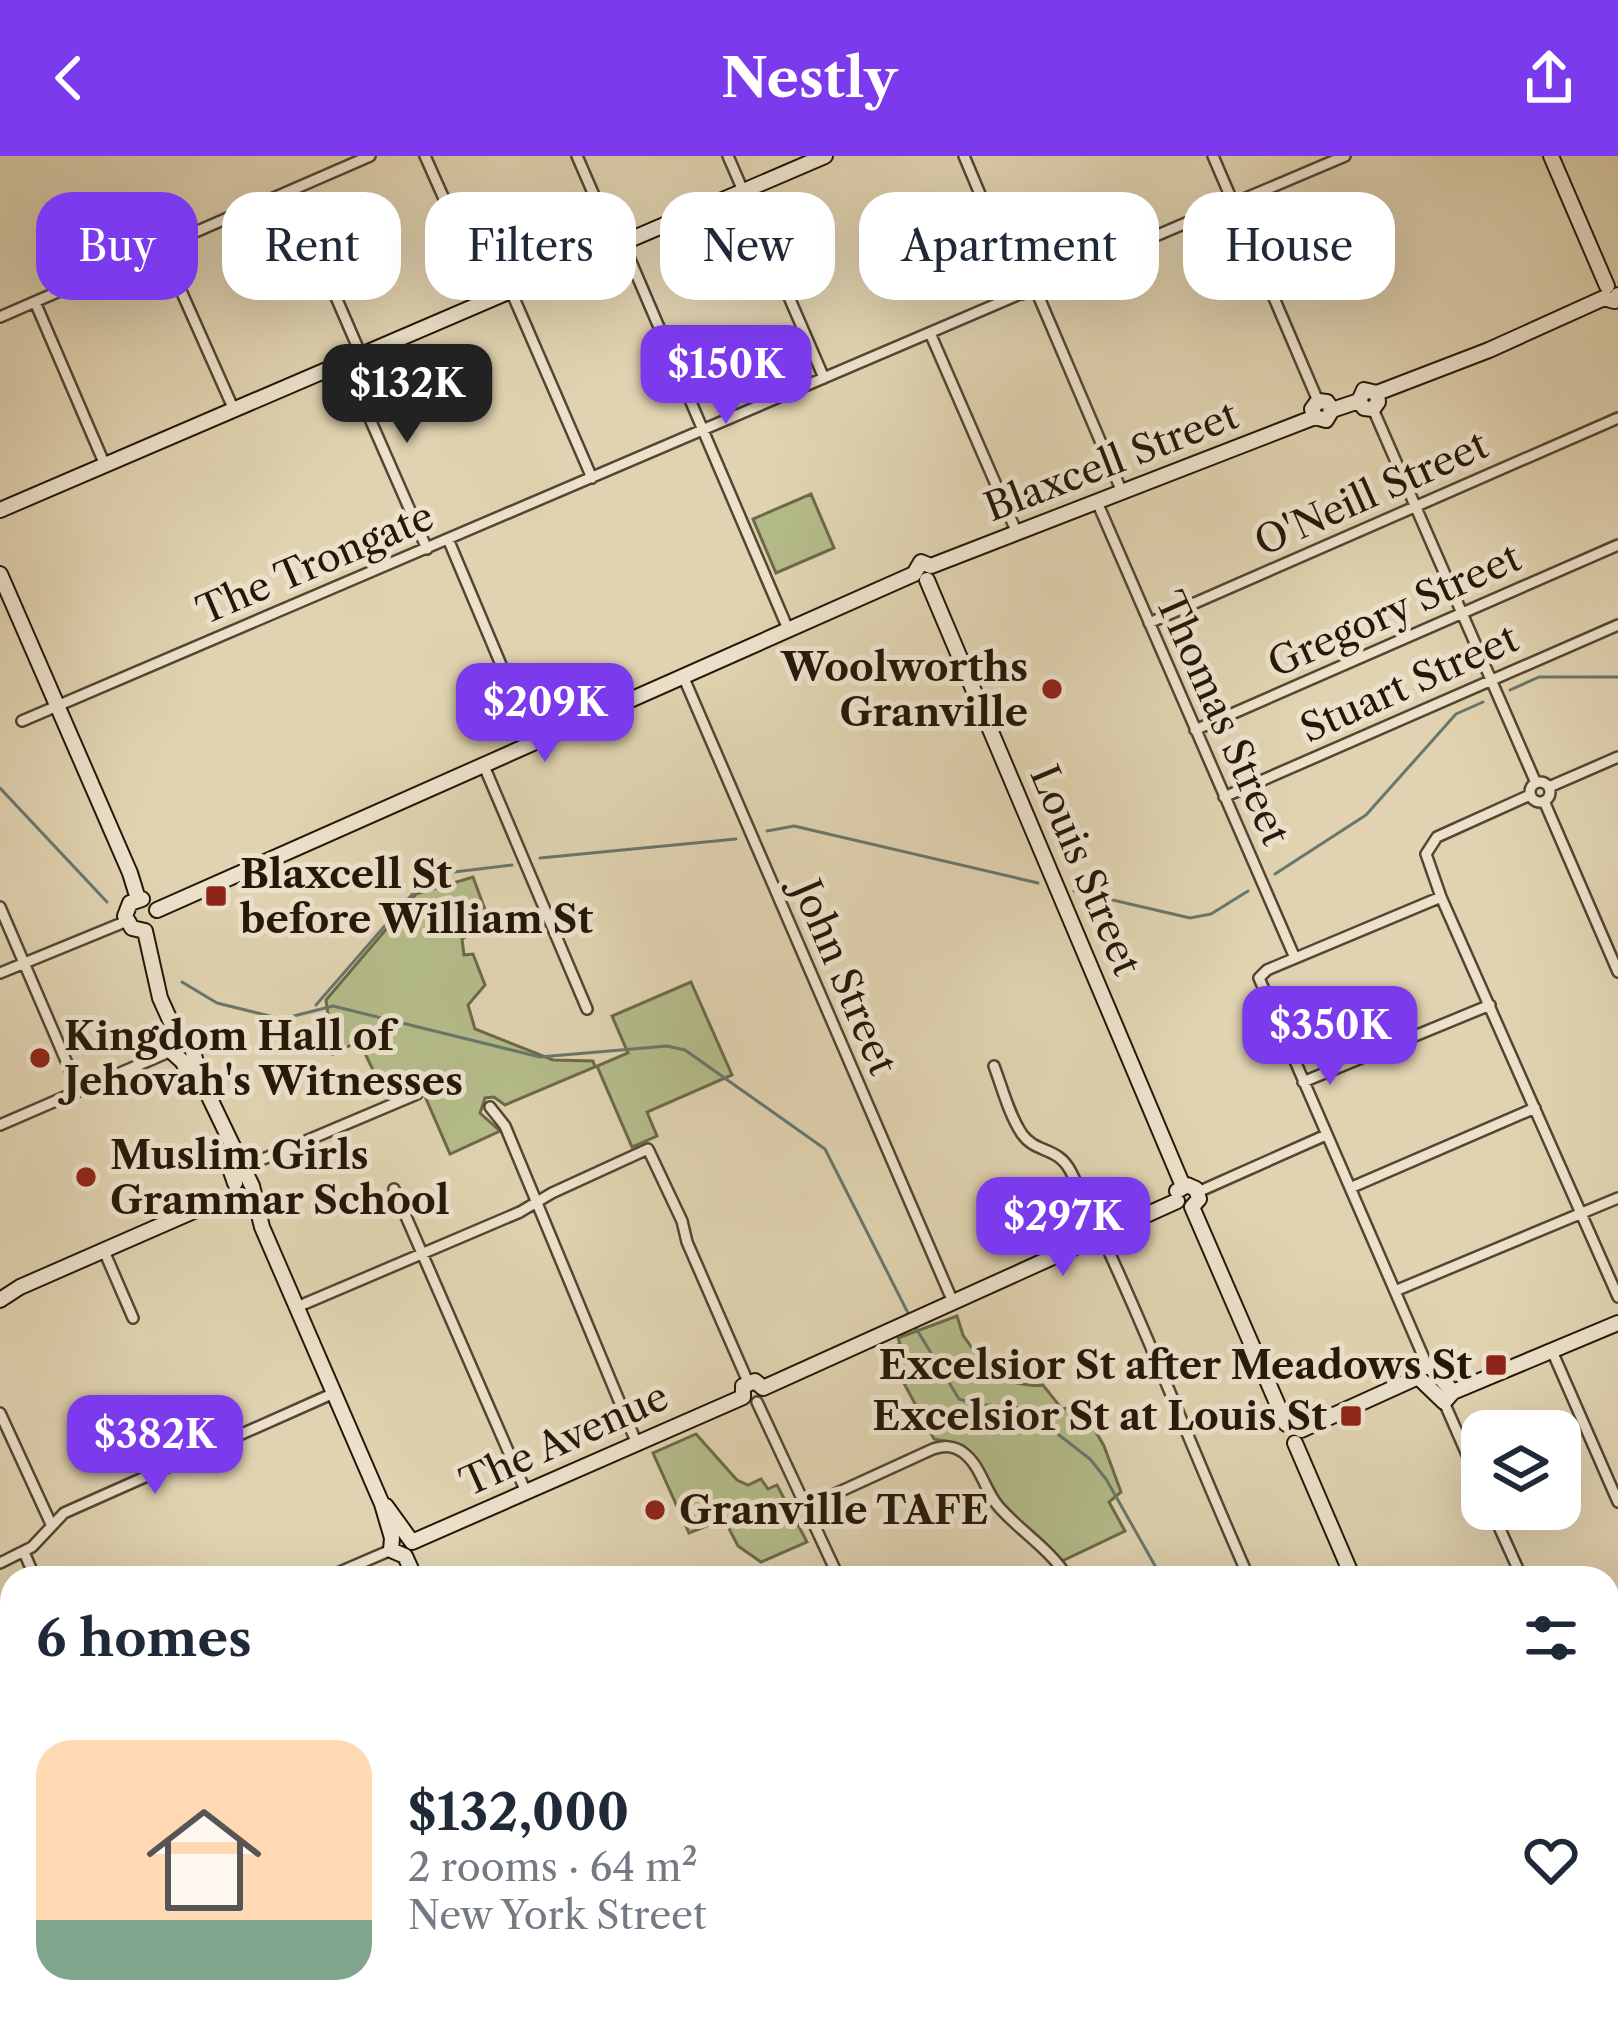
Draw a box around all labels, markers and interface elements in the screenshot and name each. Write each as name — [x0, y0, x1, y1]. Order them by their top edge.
icon: back — [36, 45, 102, 111]
text: Nestly — [721, 45, 897, 111]
icon: share — [1516, 45, 1582, 111]
chip: Buy — [36, 192, 198, 300]
chip: Rent — [222, 192, 401, 300]
chip: Filters — [425, 192, 636, 300]
chip: New — [660, 192, 835, 300]
chip: Apartment — [859, 192, 1159, 300]
chip: House — [1183, 192, 1395, 300]
pin: $150K — [642, 325, 810, 427]
text: $150K — [668, 340, 784, 388]
pin: $132K — [323, 344, 491, 446]
text: $132K — [349, 359, 465, 407]
street label: Blaxcell Street — [978, 391, 1245, 531]
street label: O'Neill Street — [1247, 420, 1495, 566]
street label: The Trongate — [189, 492, 441, 634]
street label: Gregory Street — [1260, 533, 1528, 687]
street label: Thomas Street — [1146, 584, 1300, 852]
street label: Stuart Street — [1293, 614, 1525, 752]
place label: Woolworths Granville — [780, 643, 1028, 736]
pin: $209K — [461, 663, 629, 765]
marker: Woolworths Granville — [1039, 676, 1065, 702]
text: $209K — [483, 678, 607, 726]
street label: Louis Street — [1020, 758, 1152, 982]
place label: Blaxcell St before William St — [239, 850, 594, 943]
street label: John Street — [780, 867, 908, 1082]
marker: Blaxcell St before William St — [203, 883, 229, 909]
pin: $350K — [1246, 986, 1414, 1088]
text: $350K — [1269, 1001, 1391, 1049]
place label: Kingdom Hall of Jehovah's Witnesses — [58, 1012, 463, 1105]
marker: Kingdom Hall of Jehovah's Witnesses — [27, 1045, 53, 1071]
place label: Muslim Girls Grammar School — [110, 1131, 450, 1224]
marker: Muslim Girls Grammar School — [73, 1164, 99, 1190]
pin: $297K — [979, 1177, 1147, 1279]
text: $297K — [1003, 1192, 1123, 1240]
place label: Excelsior St after Meadows St — [878, 1341, 1472, 1389]
marker: Excelsior St after Meadows St — [1483, 1352, 1509, 1378]
street label: The Avenue — [452, 1372, 676, 1506]
place label: Excelsior St at Louis St — [872, 1392, 1327, 1440]
pin: $382K — [71, 1395, 239, 1497]
marker: Excelsior St at Louis St — [1338, 1403, 1364, 1429]
text: $382K — [94, 1410, 216, 1458]
map controls — [1461, 1410, 1581, 1530]
button: layers — [1461, 1410, 1581, 1530]
place label: Granville TAFE — [679, 1486, 989, 1534]
marker: Granville TAFE — [642, 1497, 668, 1523]
icon: filters — [1518, 1605, 1584, 1671]
text: 6 homes — [36, 1607, 252, 1669]
text: $132,000 — [408, 1781, 629, 1843]
icon: home — [132, 1788, 276, 1932]
icon: heart — [1518, 1827, 1584, 1893]
text: 2 rooms · 64 m² — [408, 1843, 698, 1891]
text: New York Street — [408, 1891, 707, 1939]

